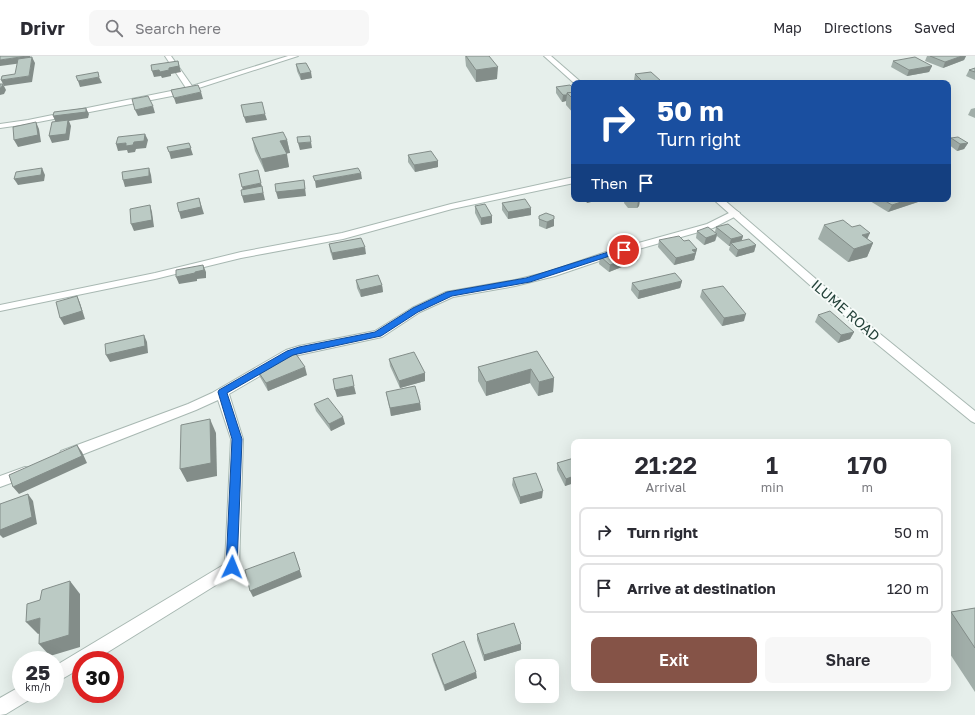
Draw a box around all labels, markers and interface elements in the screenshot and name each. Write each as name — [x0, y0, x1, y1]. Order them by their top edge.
search box — [89, 10, 369, 46]
text: Drivr — [20, 16, 65, 39]
icon: search — [103, 17, 125, 39]
text: Search here — [135, 19, 221, 37]
text: Map — [773, 19, 802, 36]
text: Directions — [824, 19, 892, 36]
text: Saved — [914, 19, 955, 36]
text: 50 m — [657, 94, 724, 127]
icon: right — [591, 96, 643, 148]
text: Turn right — [657, 128, 741, 150]
icon: arrive — [635, 172, 657, 194]
text: Then — [591, 174, 627, 192]
pin — [607, 233, 641, 267]
icon: arrive — [613, 239, 635, 261]
street label: ILUME ROAD — [808, 276, 884, 344]
text: 21:22 — [634, 450, 697, 479]
text: 1 — [766, 450, 778, 479]
text: 170 — [847, 450, 888, 479]
text: Arrival — [645, 479, 686, 495]
text: min — [761, 479, 784, 495]
text: m — [862, 479, 873, 495]
icon: right — [593, 521, 615, 543]
text: Turn right — [627, 523, 698, 541]
text: 50 m — [894, 523, 929, 541]
position arrow — [211, 546, 253, 588]
icon: arrive — [593, 577, 615, 599]
text: Arrive at destination — [627, 579, 776, 597]
text: 120 m — [887, 579, 929, 597]
button: Exit — [591, 637, 757, 683]
button: Share — [765, 637, 931, 683]
speed limit sign: 30 — [72, 651, 124, 703]
map controls — [515, 659, 559, 703]
button: search — [515, 659, 559, 703]
text: 25 — [26, 660, 50, 684]
text: km/h — [25, 681, 51, 693]

